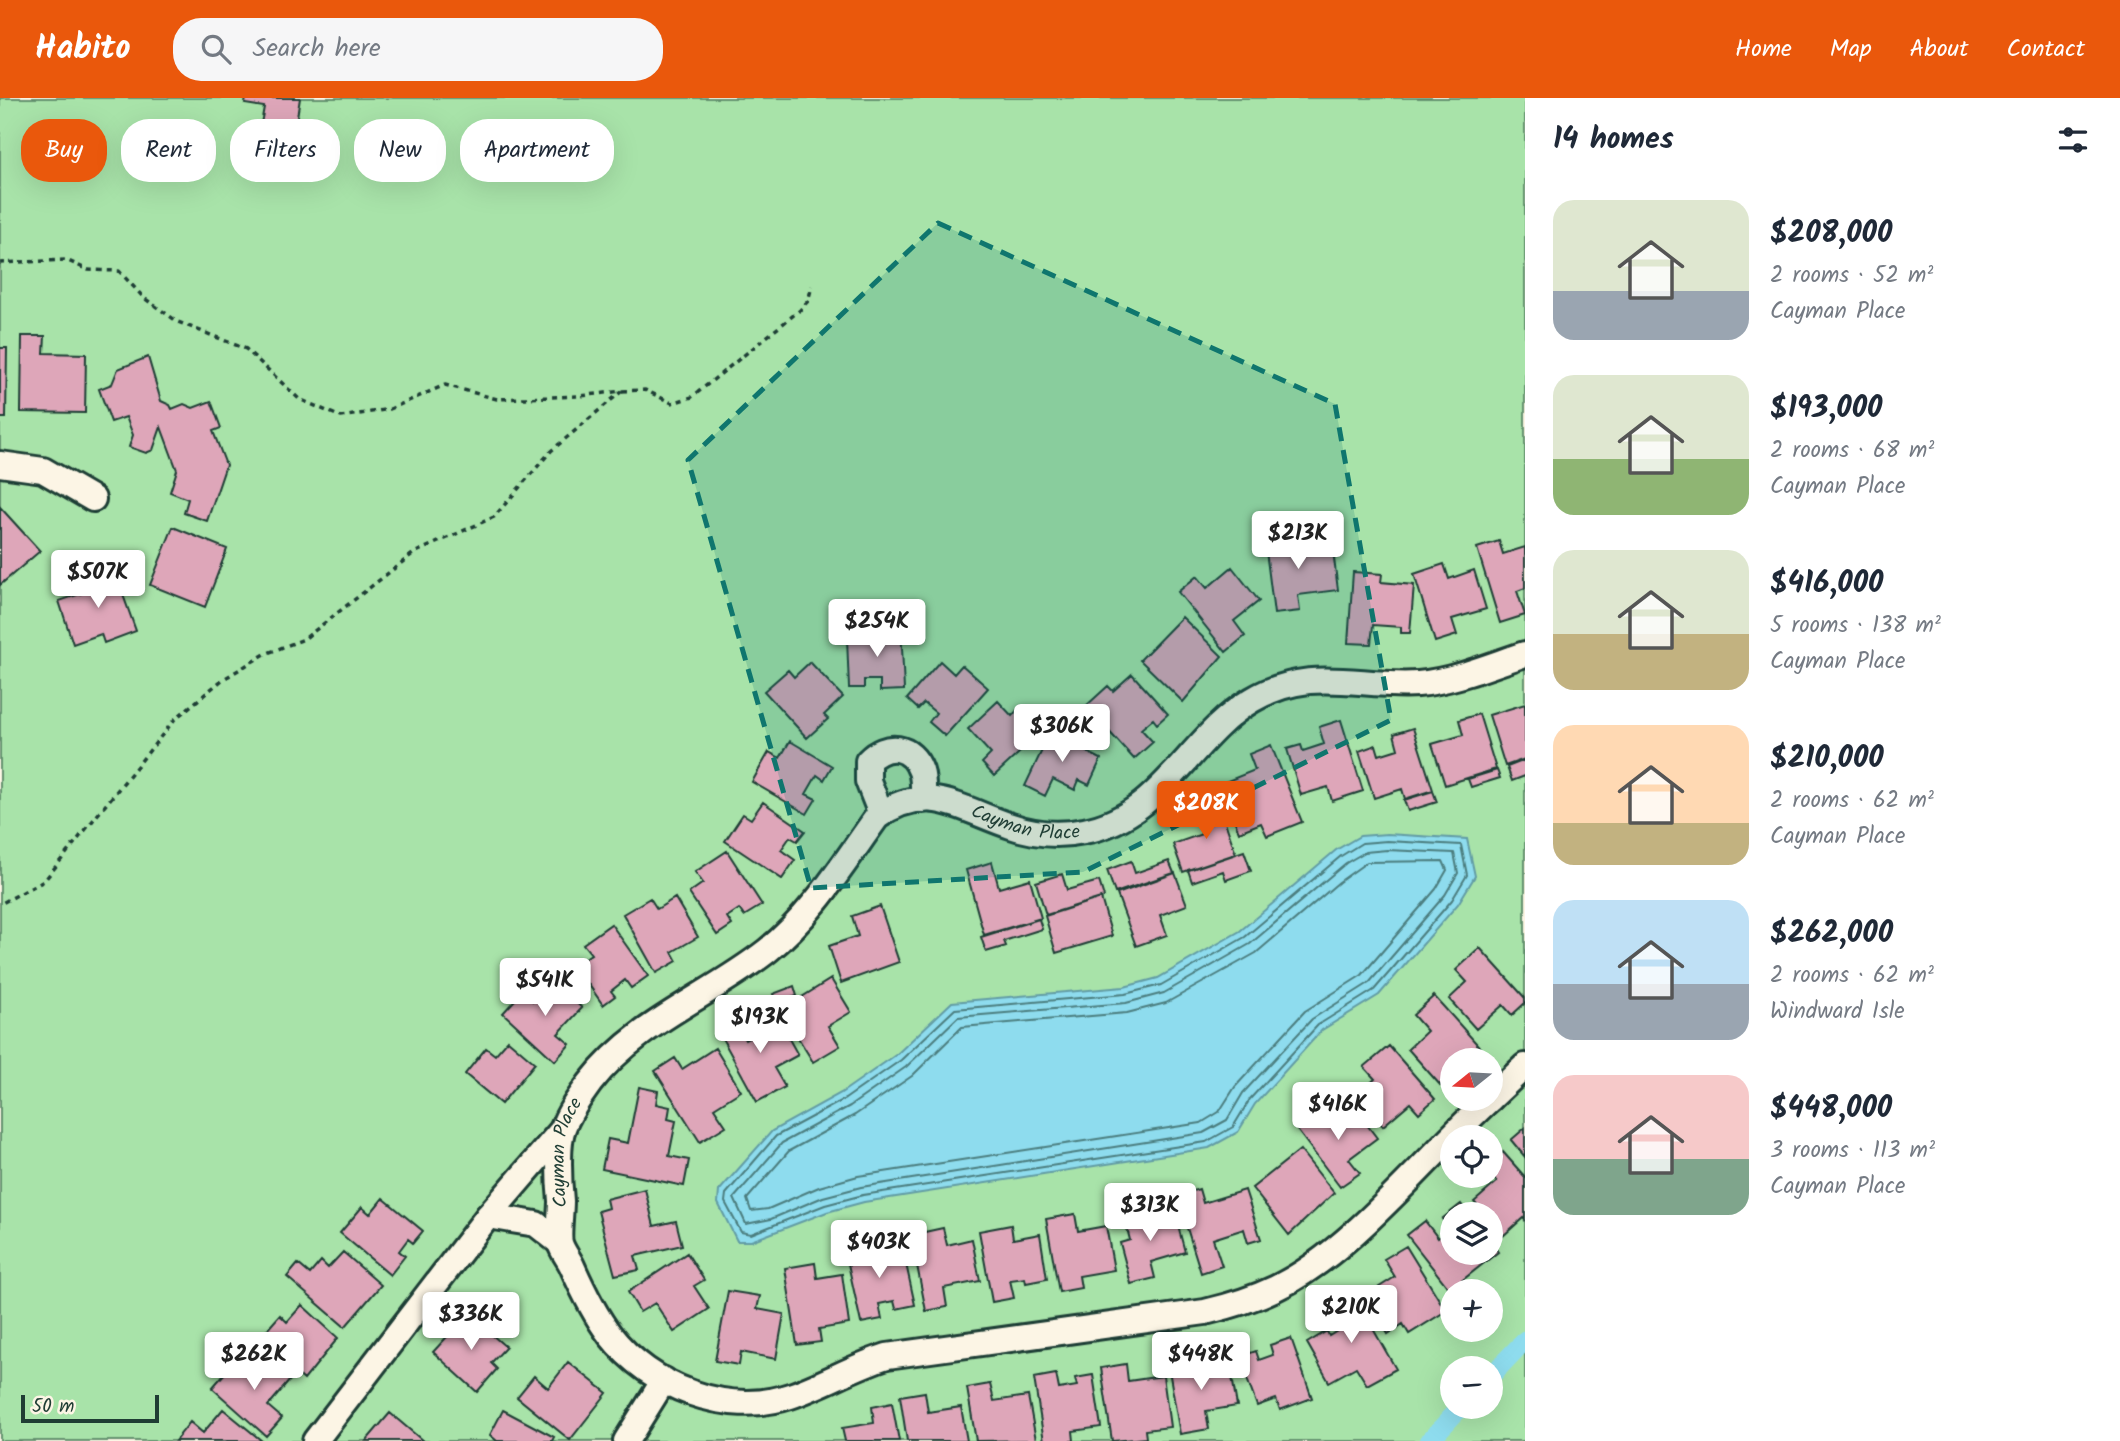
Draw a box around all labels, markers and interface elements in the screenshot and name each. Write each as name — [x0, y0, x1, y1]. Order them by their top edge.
search box — [173, 18, 663, 81]
text: Habito — [35, 23, 131, 76]
text: Search here — [253, 28, 381, 70]
icon: search — [197, 30, 235, 68]
text: Home — [1735, 30, 1792, 69]
text: Map — [1830, 30, 1872, 69]
text: About — [1910, 30, 1968, 69]
text: Contact — [2006, 30, 2085, 69]
text: 14 homes — [1553, 116, 1674, 164]
chip: Buy — [21, 119, 107, 182]
chip: Rent — [121, 119, 216, 182]
chip: Filters — [230, 119, 340, 182]
chip: New — [354, 119, 446, 182]
chip: Apartment — [460, 119, 614, 182]
icon: filters — [2054, 121, 2092, 159]
text: $208,000 — [1770, 210, 1892, 258]
icon: home — [1609, 228, 1693, 312]
text: 2 rooms · 52 m² — [1770, 258, 1933, 294]
text: Cayman Place — [1770, 294, 1905, 330]
text: $193,000 — [1770, 385, 1882, 433]
icon: home — [1609, 403, 1693, 487]
text: 2 rooms · 68 m² — [1770, 433, 1934, 469]
text: Cayman Place — [1770, 469, 1905, 505]
pin: $213K — [1249, 512, 1347, 571]
text: $213K — [1268, 516, 1328, 552]
pin: $507K — [49, 550, 147, 610]
text: $507K — [67, 555, 129, 591]
text: $416,000 — [1770, 560, 1883, 608]
icon: home — [1609, 578, 1693, 662]
pin: $254K — [828, 600, 926, 659]
text: $254K — [844, 604, 910, 640]
text: 5 rooms · 138 m² — [1770, 608, 1941, 644]
text: Cayman Place — [1770, 644, 1905, 680]
pin: $306K — [1013, 704, 1111, 764]
text: $306K — [1030, 709, 1094, 745]
text: $210,000 — [1770, 735, 1884, 783]
icon: home — [1609, 753, 1693, 837]
pin: $208K — [1157, 782, 1255, 841]
text: 2 rooms · 62 m² — [1770, 783, 1934, 819]
text: $208K — [1173, 786, 1239, 822]
street label: Cayman Place — [966, 797, 1083, 849]
text: Cayman Place — [1770, 819, 1905, 855]
text: $262,000 — [1770, 910, 1893, 958]
icon: home — [1609, 928, 1693, 1012]
pin: $541K — [496, 958, 594, 1018]
text: 2 rooms · 62 m² — [1770, 958, 1934, 994]
text: $541K — [516, 963, 574, 999]
text: Windward Isle — [1770, 994, 1905, 1030]
pin: $193K — [711, 996, 809, 1055]
text: $193K — [731, 1000, 789, 1036]
north arrow — [1440, 1048, 1503, 1111]
map controls — [1440, 1048, 1503, 1419]
pin: $416K — [1289, 1082, 1387, 1142]
text: $448,000 — [1770, 1085, 1892, 1133]
text: $416K — [1308, 1087, 1368, 1123]
street label: Cayman Place — [544, 1091, 591, 1208]
icon: home — [1609, 1103, 1693, 1187]
button: locate — [1440, 1125, 1503, 1188]
text: 3 rooms · 113 m² — [1770, 1133, 1935, 1169]
text: Cayman Place — [1770, 1169, 1905, 1205]
pin: $313K — [1101, 1184, 1199, 1243]
text: $313K — [1120, 1188, 1180, 1224]
button: layers — [1440, 1202, 1503, 1265]
pin: $403K — [830, 1220, 928, 1280]
text: $403K — [847, 1225, 911, 1261]
button: + — [1440, 1279, 1503, 1342]
pin: $210K — [1302, 1286, 1400, 1345]
text: $210K — [1321, 1290, 1381, 1326]
pin: $336K — [422, 1292, 520, 1352]
text: $336K — [438, 1297, 504, 1333]
pin: $262K — [205, 1332, 303, 1392]
pin: $448K — [1152, 1332, 1250, 1392]
text: $262K — [221, 1337, 287, 1373]
text: $448K — [1168, 1337, 1234, 1373]
button: − — [1440, 1356, 1503, 1419]
scale bar — [21, 1392, 159, 1424]
text: 50 m — [32, 1392, 74, 1422]

